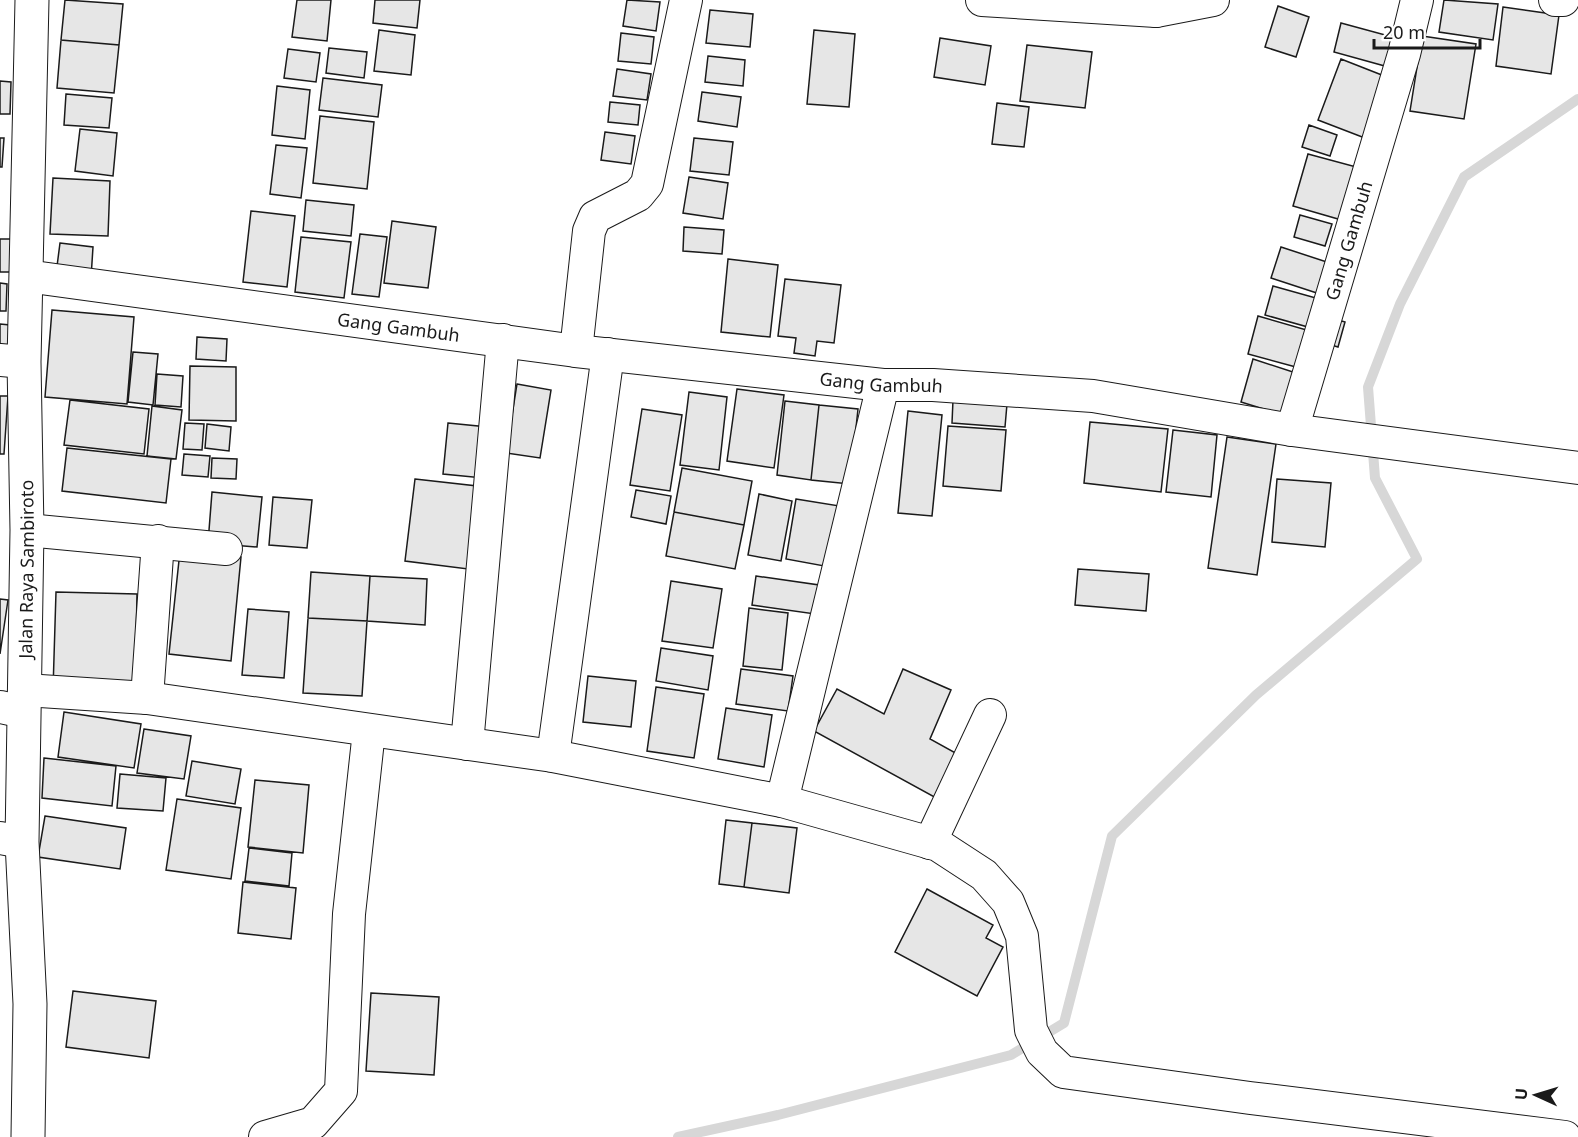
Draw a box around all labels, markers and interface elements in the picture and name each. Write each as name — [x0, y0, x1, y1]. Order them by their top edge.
scale bar — [1374, 12, 1480, 50]
text: 20 m — [1383, 20, 1425, 44]
street label: Gang Gambuh — [1319, 178, 1378, 303]
street label: Gang Gambuh — [336, 307, 461, 347]
street label: Gang Gambuh — [818, 366, 944, 398]
street label: Jalan Raya Sambiroto — [13, 480, 39, 661]
north arrow — [1506, 1065, 1566, 1125]
text: U — [1510, 1087, 1532, 1101]

